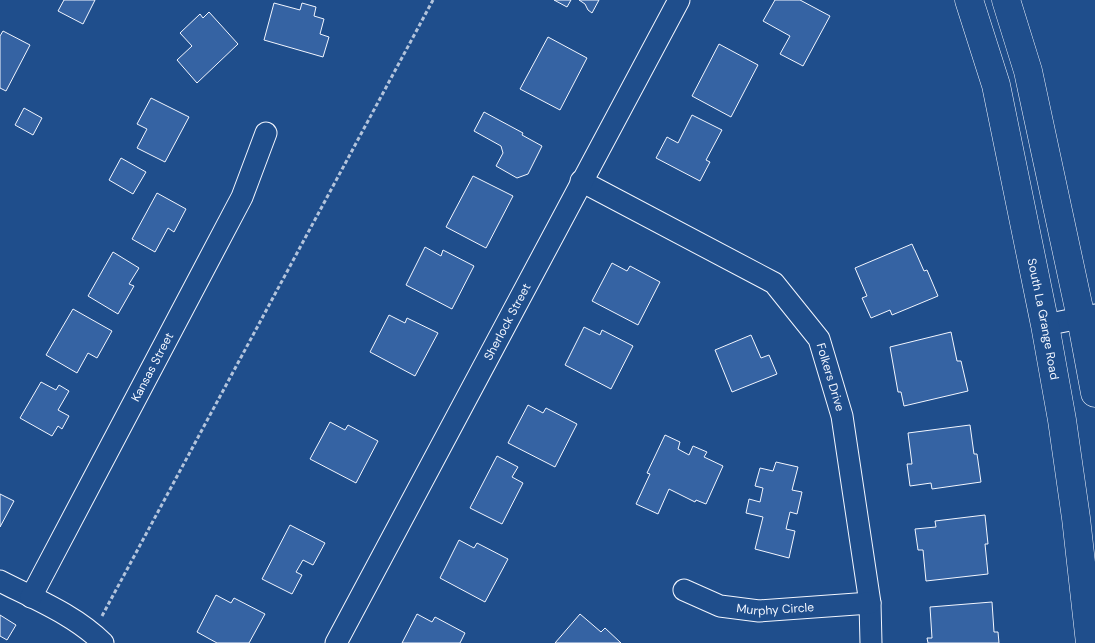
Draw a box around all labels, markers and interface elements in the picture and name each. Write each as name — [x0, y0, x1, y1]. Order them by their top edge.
street label: South La Grange Road — [1024, 257, 1063, 381]
street label: Sherlock Street — [480, 280, 535, 363]
street label: Kansas Street — [127, 329, 177, 404]
street label: Folkers Drive — [813, 341, 848, 413]
street label: Murphy Circle — [736, 599, 815, 619]

